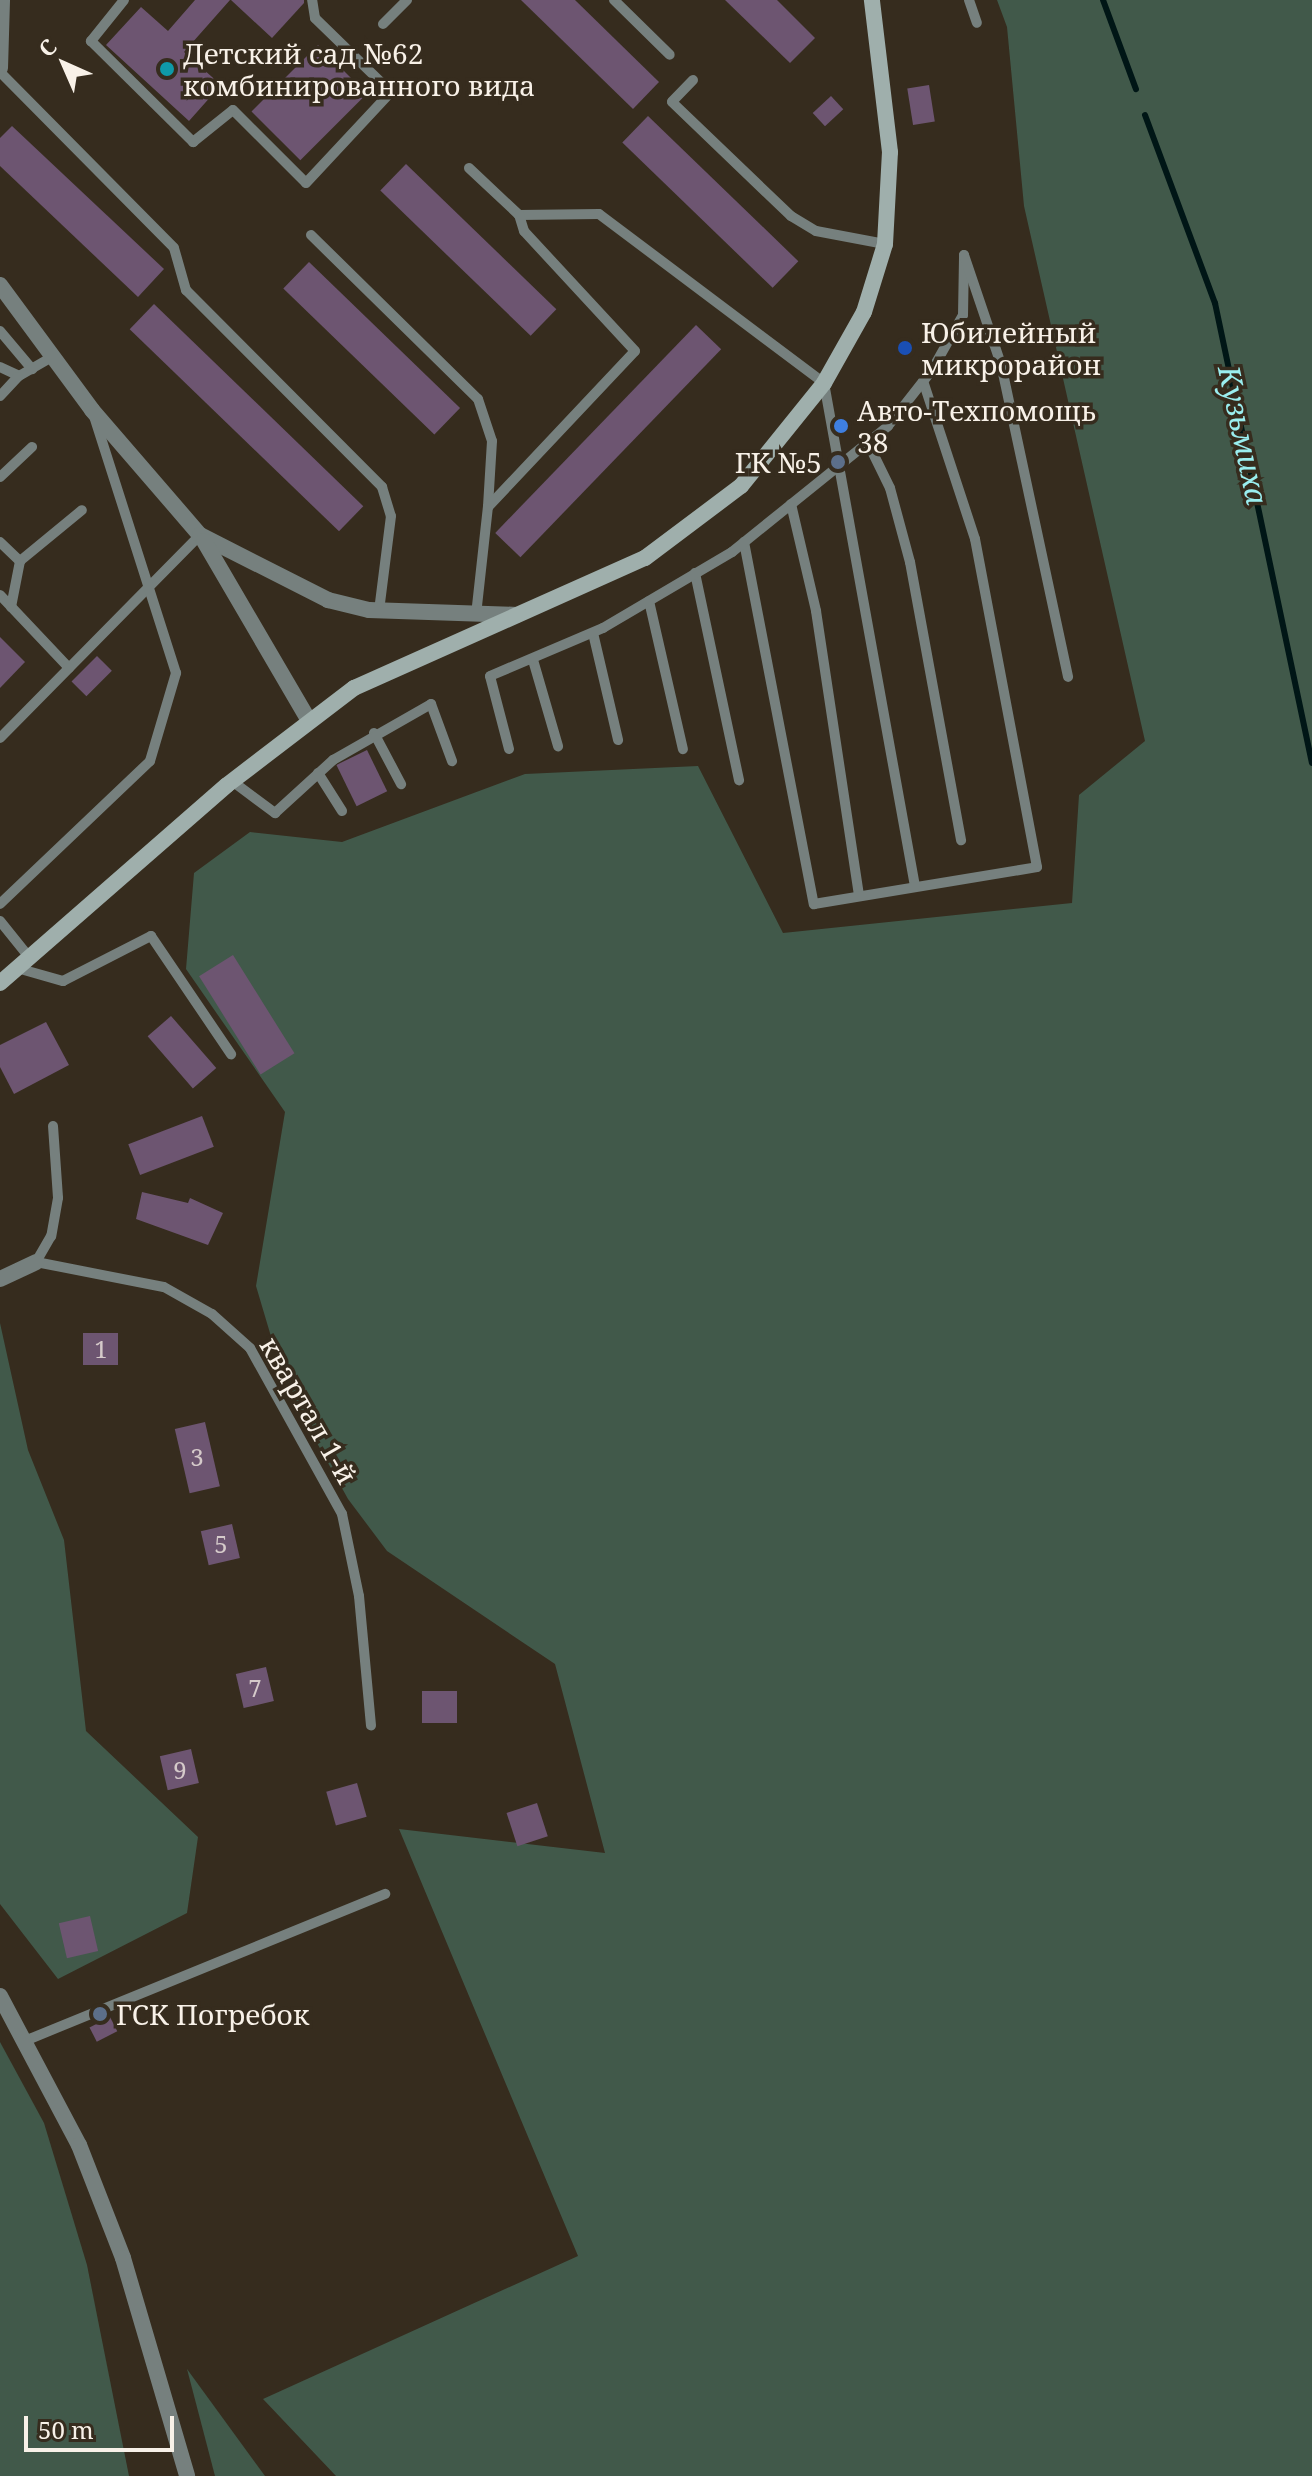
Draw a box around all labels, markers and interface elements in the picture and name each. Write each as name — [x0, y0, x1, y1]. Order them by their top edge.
north arrow — [24, 24, 104, 104]
text: С — [31, 31, 63, 63]
place label: Детский сад №62 комбинированного вида — [183, 36, 535, 102]
marker: Детский сад №62 комбинированного вида — [158, 60, 176, 78]
place label: Юбилейный микрорайон — [921, 315, 1101, 381]
marker: Юбилейный микрорайон — [896, 339, 914, 357]
water label: Кузьмиха — [1211, 362, 1275, 508]
place label: Авто-Техпомощь 38 — [857, 393, 1096, 459]
marker: Авто-Техпомощь 38 — [832, 417, 850, 435]
place label: ГК №5 — [735, 445, 822, 479]
marker: ГК №5 — [829, 453, 847, 471]
street label: квартал 1-й — [253, 1330, 365, 1490]
house number: 1 — [94, 1335, 108, 1363]
house number: 3 — [190, 1443, 204, 1471]
house number: 5 — [214, 1530, 228, 1558]
house number: 7 — [248, 1674, 262, 1702]
house number: 9 — [173, 1756, 187, 1784]
place label: ГСК Погребок — [116, 1997, 309, 2031]
marker: ГСК Погребок — [91, 2005, 109, 2023]
scale bar — [28, 2400, 178, 2450]
text: 50 m — [38, 2413, 94, 2446]

